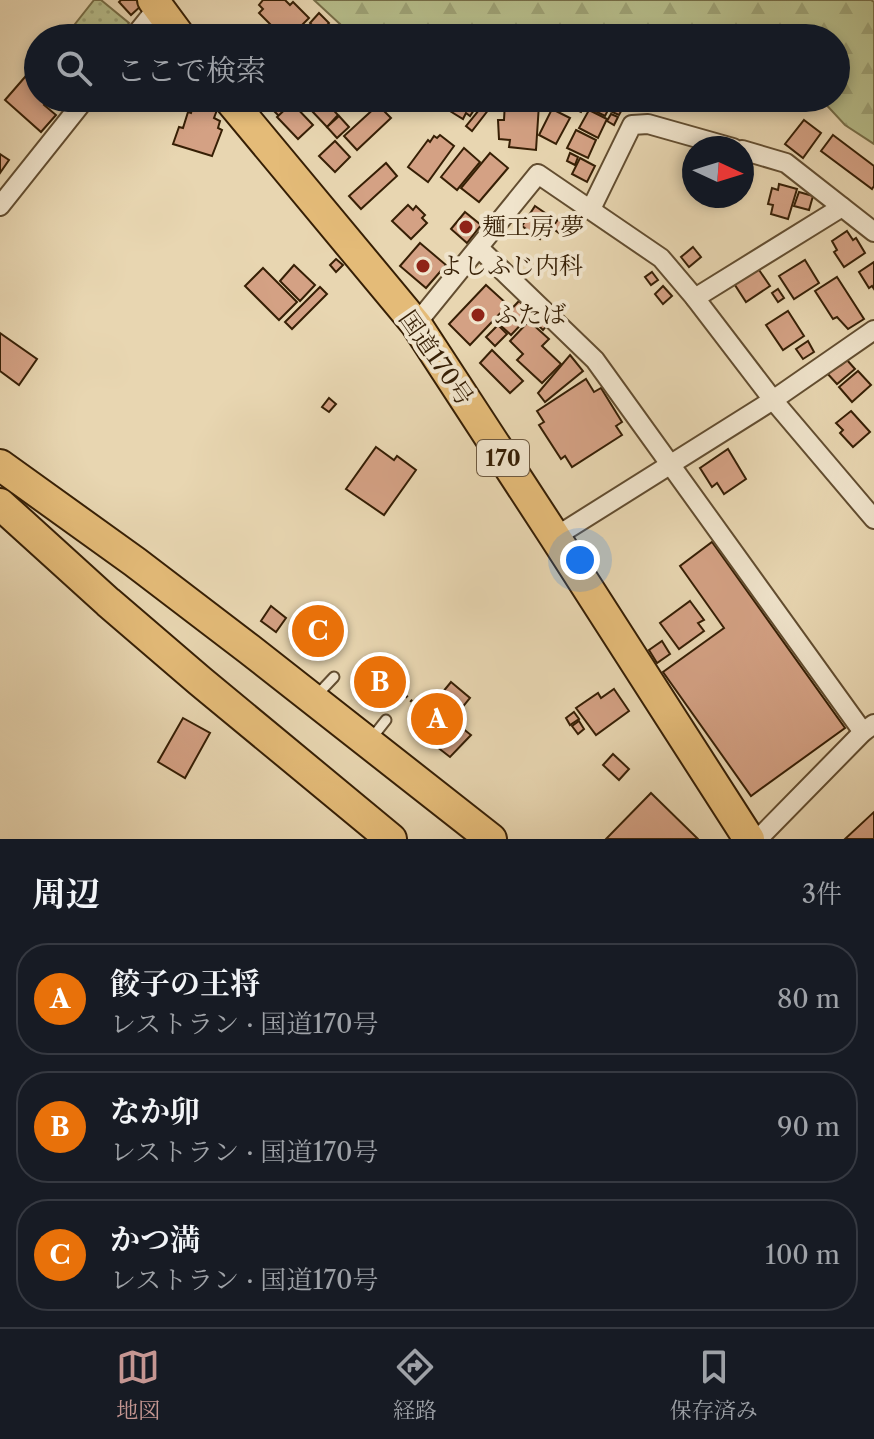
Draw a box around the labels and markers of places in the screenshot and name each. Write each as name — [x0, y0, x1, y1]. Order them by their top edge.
place label: 麺工房 夢 — [482, 212, 584, 241]
marker: 麺工房 夢 — [457, 218, 475, 236]
place label: よしふじ内科 — [439, 251, 583, 280]
marker: よしふじ内科 — [414, 257, 432, 275]
place label: ふたば — [494, 300, 566, 329]
marker: ふたば — [469, 306, 487, 324]
pin: C — [292, 601, 344, 661]
pin: B — [354, 652, 406, 712]
pin: A — [411, 689, 463, 749]

